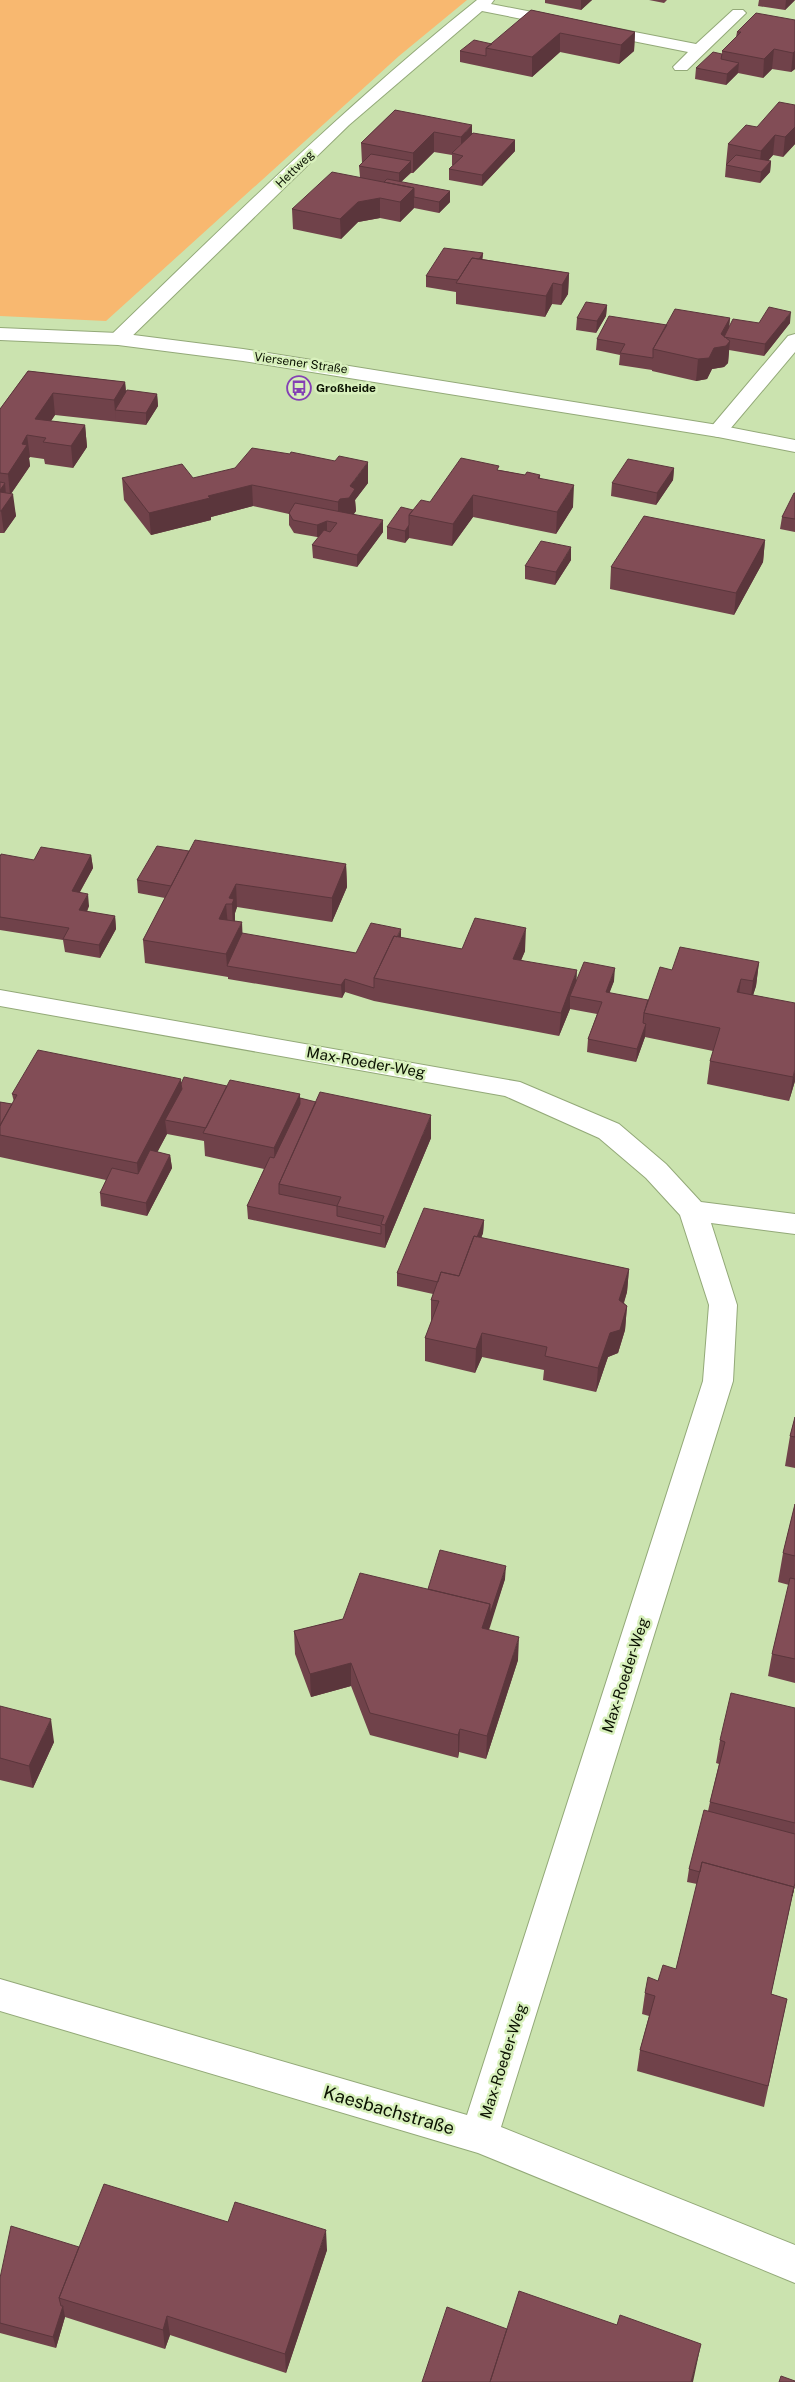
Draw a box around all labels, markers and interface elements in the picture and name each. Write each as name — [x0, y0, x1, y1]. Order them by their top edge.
street label: Hettweg — [273, 147, 317, 191]
street label: Viersener Straße — [253, 350, 349, 377]
bus stop icon: Großheide — [286, 375, 312, 401]
place label: Großheide — [316, 381, 376, 395]
street label: Max-Roeder-Weg — [305, 1043, 427, 1081]
street label: Max-Roeder-Weg — [598, 1615, 652, 1735]
street label: Max-Roeder-Weg — [476, 2001, 530, 2121]
street label: Kaesbachstraße — [321, 2081, 457, 2139]

